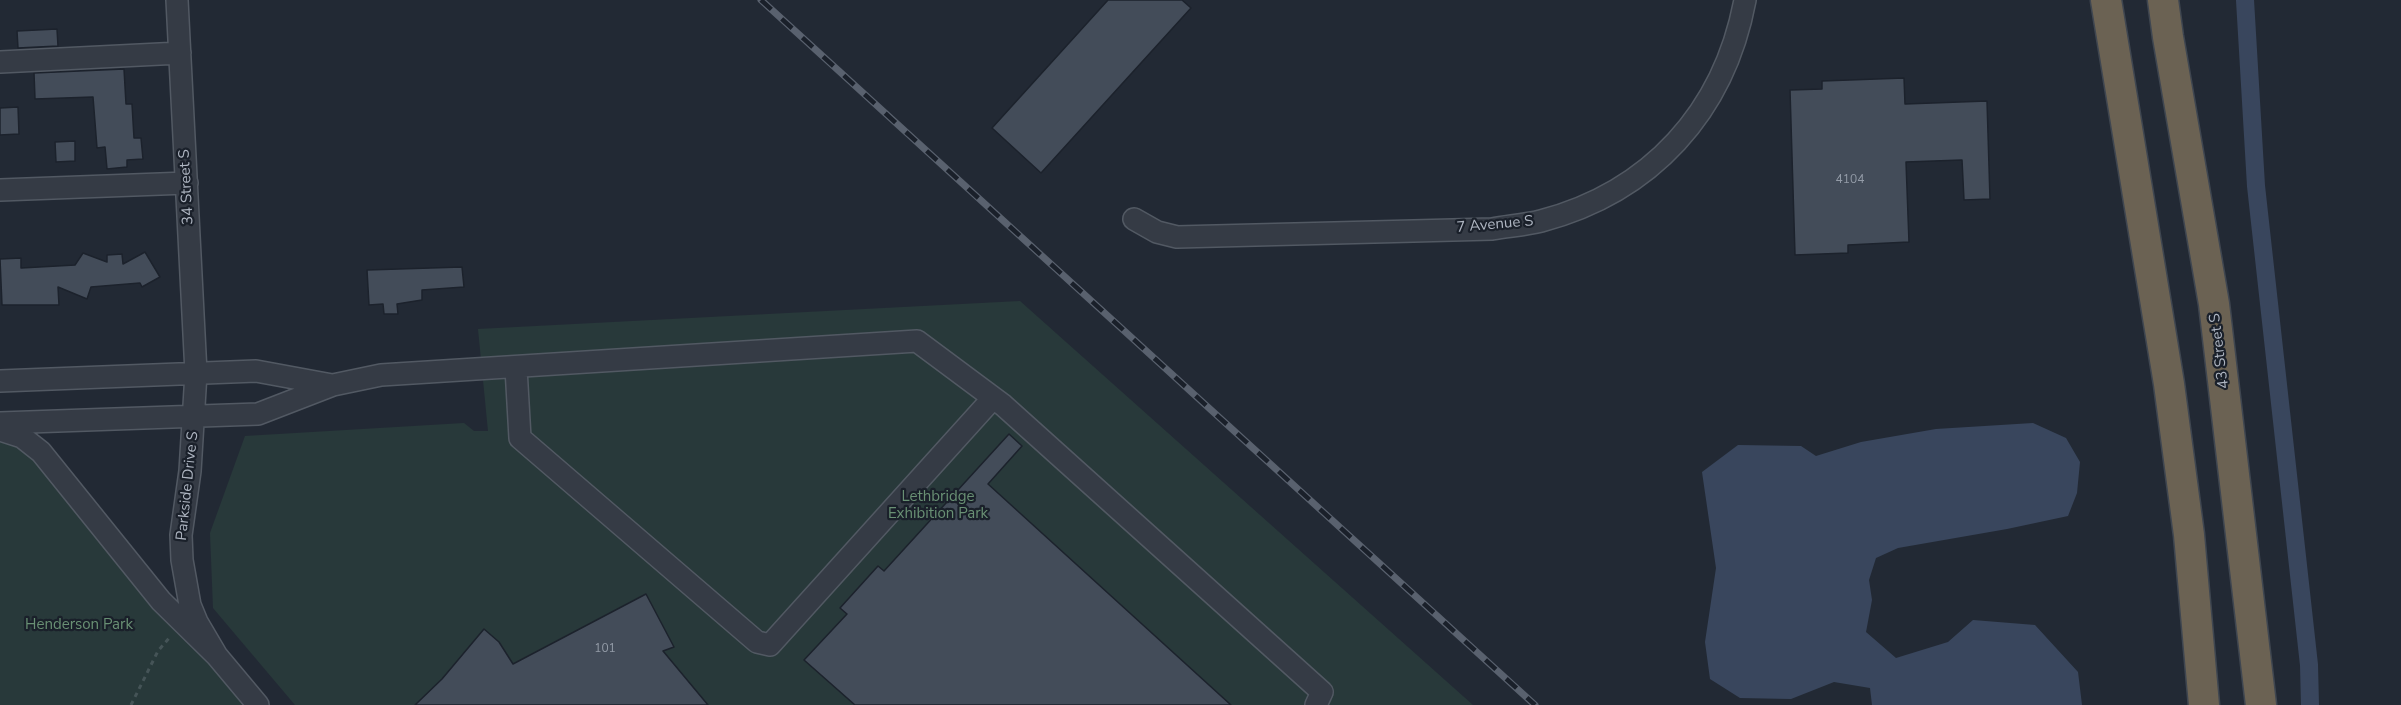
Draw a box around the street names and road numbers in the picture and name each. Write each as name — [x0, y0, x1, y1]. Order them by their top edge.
street label: 34 Street S — [176, 149, 198, 225]
street label: 7 Avenue S — [1456, 213, 1534, 237]
street label: 43 Street S — [2206, 312, 2234, 390]
street label: Parkside Drive S — [173, 430, 203, 542]

